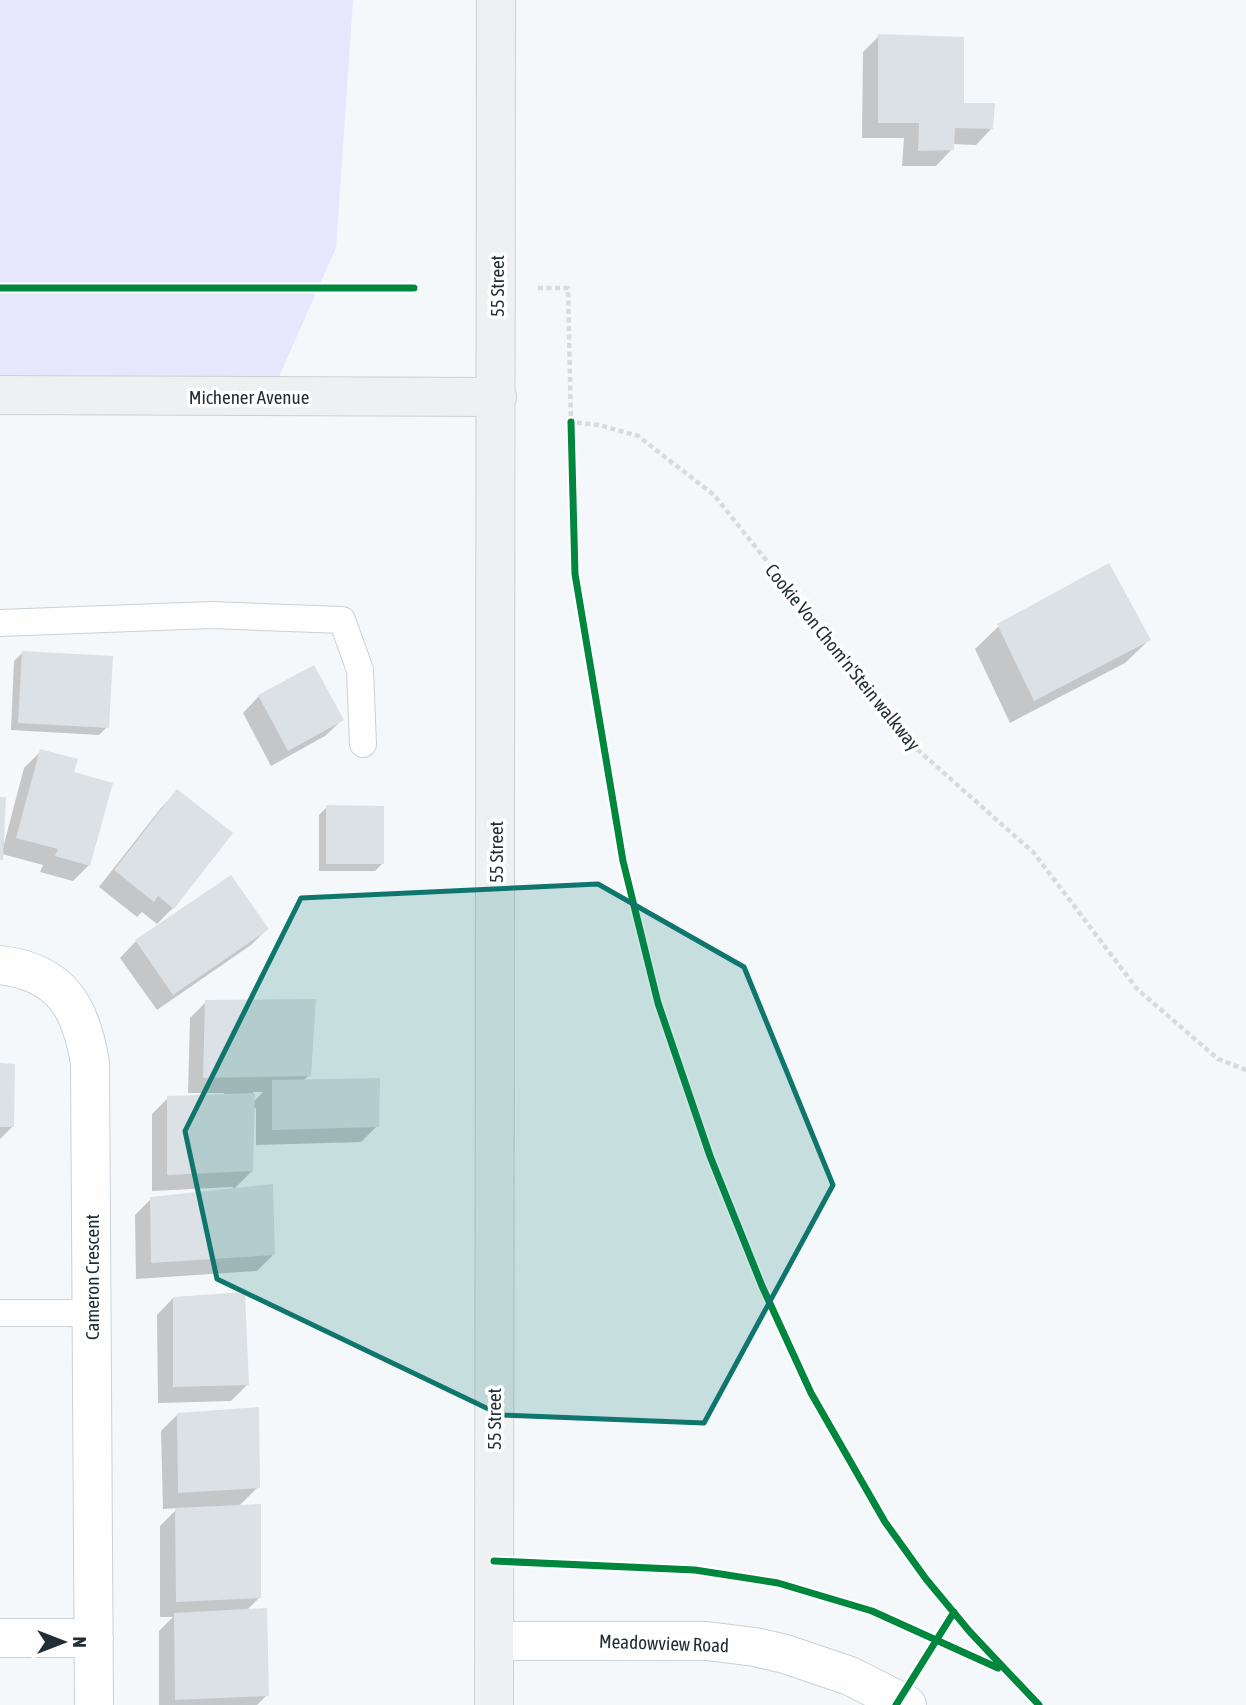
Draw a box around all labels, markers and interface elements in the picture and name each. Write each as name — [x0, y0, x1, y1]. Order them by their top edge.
street label: 55 Street — [486, 255, 508, 317]
street label: Michener Avenue — [189, 386, 309, 408]
street label: Cookie Von Chom'n'Stein walkway — [761, 559, 925, 755]
street label: 55 Street — [485, 821, 507, 883]
street label: Cameron Crescent — [81, 1214, 103, 1340]
street label: 55 Street — [483, 1388, 505, 1450]
north arrow — [28, 1607, 98, 1677]
street label: Meadowview Road — [599, 1630, 729, 1656]
text: N — [69, 1636, 91, 1648]

